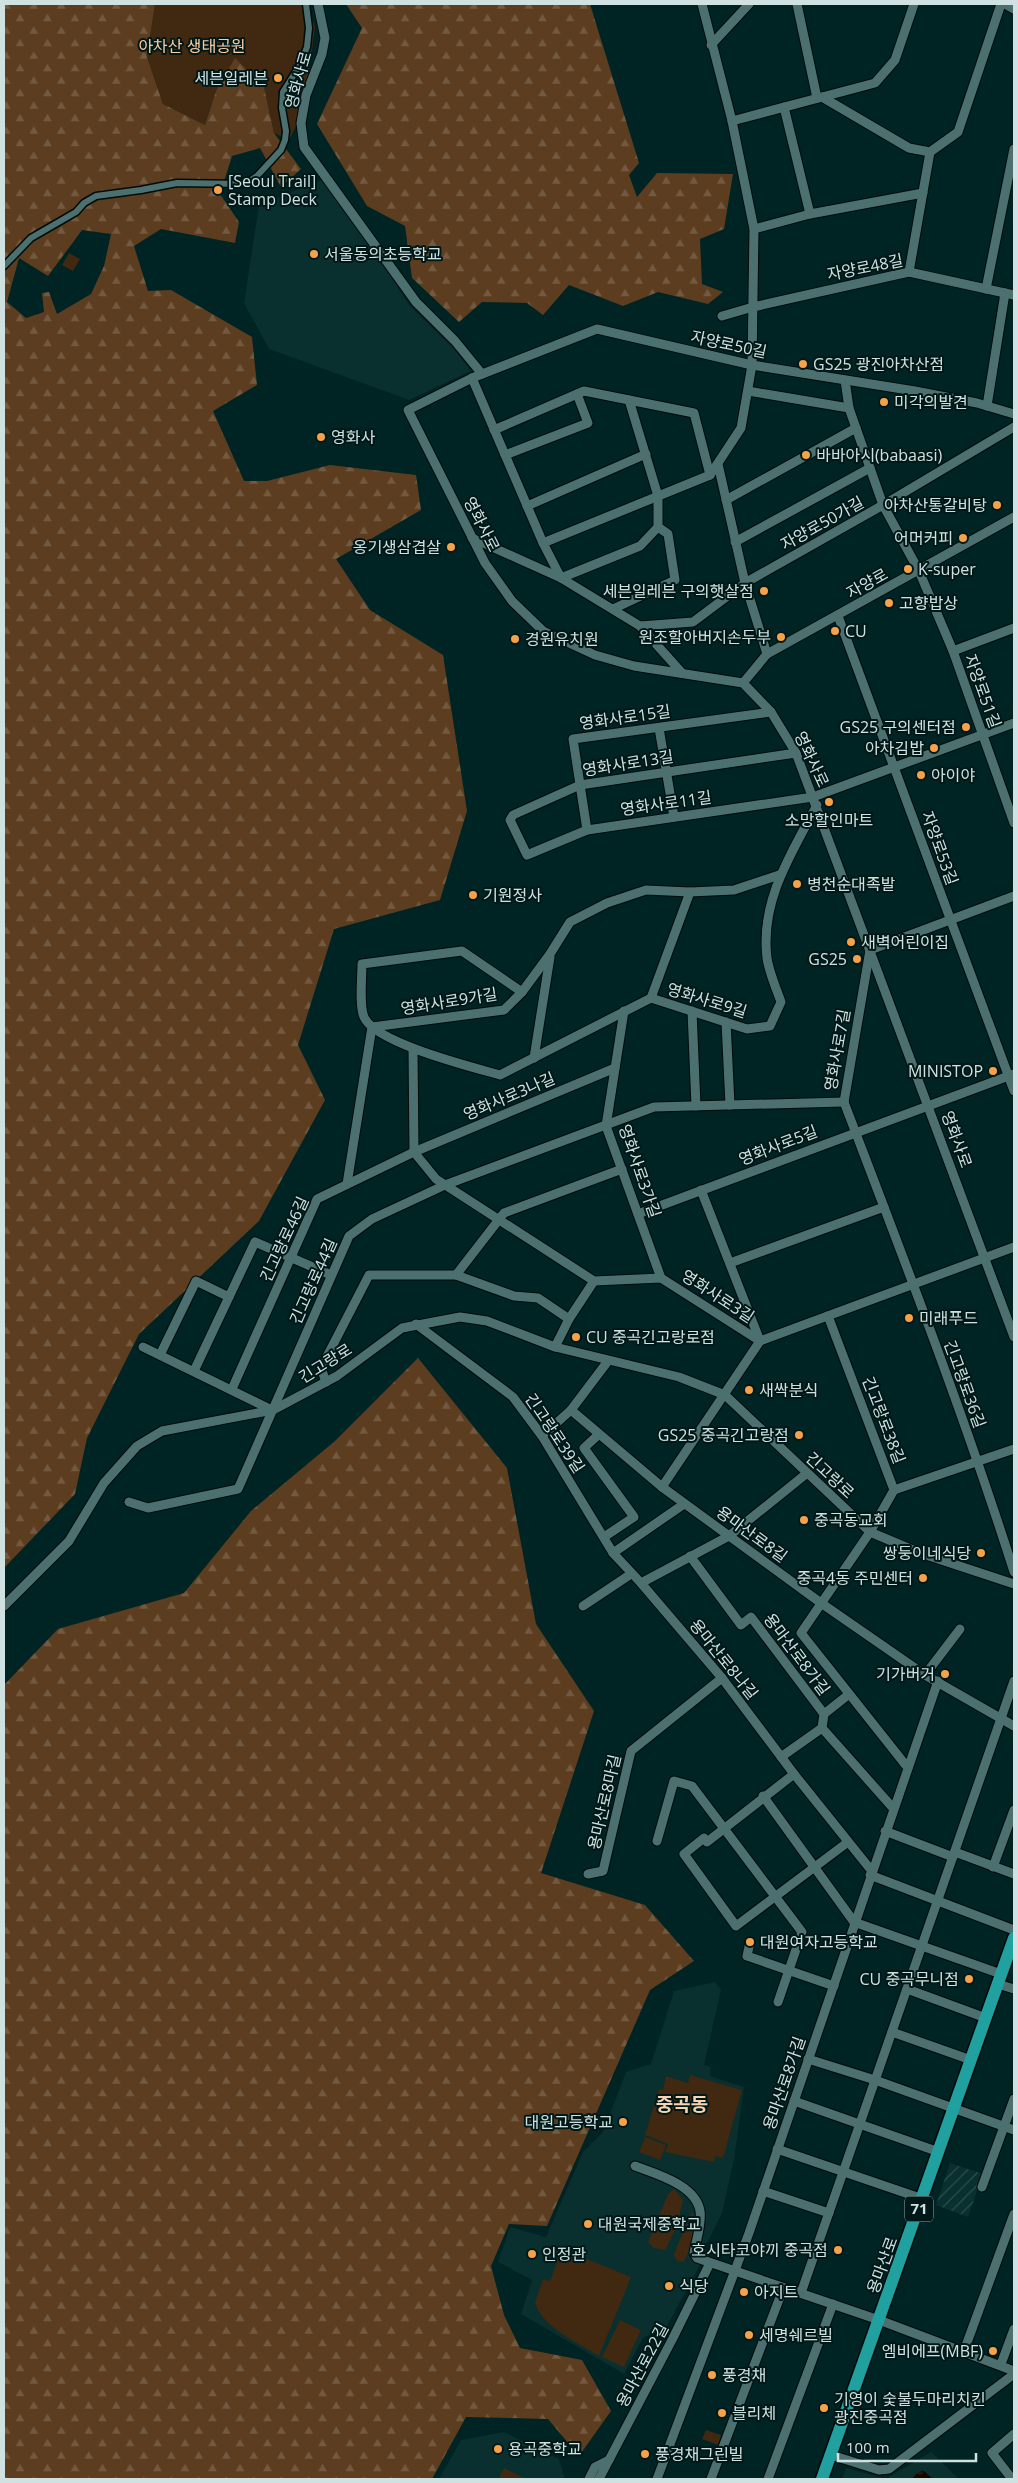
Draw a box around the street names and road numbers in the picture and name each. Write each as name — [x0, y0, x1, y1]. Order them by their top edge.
street label: 영화사로 — [279, 48, 317, 111]
street label: 자양로48길 — [825, 249, 905, 285]
street label: 자양로50길 — [689, 325, 769, 363]
street label: 자양로50가길 — [776, 491, 868, 555]
street label: 영화사로 — [459, 493, 505, 555]
street label: 자양로 — [842, 563, 892, 603]
street label: 자양로51길 — [959, 651, 1007, 731]
street label: 영화사로15길 — [578, 700, 672, 734]
street label: 영화사로 — [790, 728, 835, 791]
street label: 영화사로13길 — [581, 745, 675, 781]
street label: 영화사로11길 — [619, 786, 713, 820]
street label: 자양로53길 — [916, 808, 964, 888]
street label: 영화사로9길 — [664, 977, 750, 1023]
street label: 영화사로9가길 — [399, 983, 499, 1019]
street label: 영화사로7길 — [819, 1007, 855, 1093]
street label: 영화사로3나길 — [460, 1067, 558, 1125]
street label: 영화사로 — [937, 1108, 977, 1171]
street label: 영화사로5길 — [735, 1120, 821, 1170]
street label: 영화사로3가길 — [614, 1121, 666, 1221]
street label: 긴고랑로46길 — [255, 1193, 313, 1285]
street label: 긴고랑로44길 — [284, 1235, 342, 1327]
street label: 영화사로3길 — [677, 1264, 759, 1328]
street label: 긴고랑로36길 — [939, 1337, 991, 1431]
street label: 긴고랑로 — [294, 1338, 356, 1388]
street label: 긴고랑로38길 — [857, 1373, 911, 1467]
street label: 긴고랑로39길 — [520, 1389, 590, 1477]
street label: 긴고랑로 — [801, 1447, 859, 1503]
street label: 용마산로8길 — [712, 1501, 792, 1567]
street label: 용마산로8가길 — [759, 1608, 835, 1700]
street label: 용마산로8나길 — [685, 1614, 763, 1704]
street label: 용마산로8마길 — [582, 1752, 626, 1852]
street label: 용마산로8가길 — [758, 2033, 810, 2133]
road number: 71 — [905, 2196, 933, 2222]
street label: 용마산로 — [862, 2233, 902, 2296]
street label: 용마산로22길 — [611, 2319, 673, 2411]

